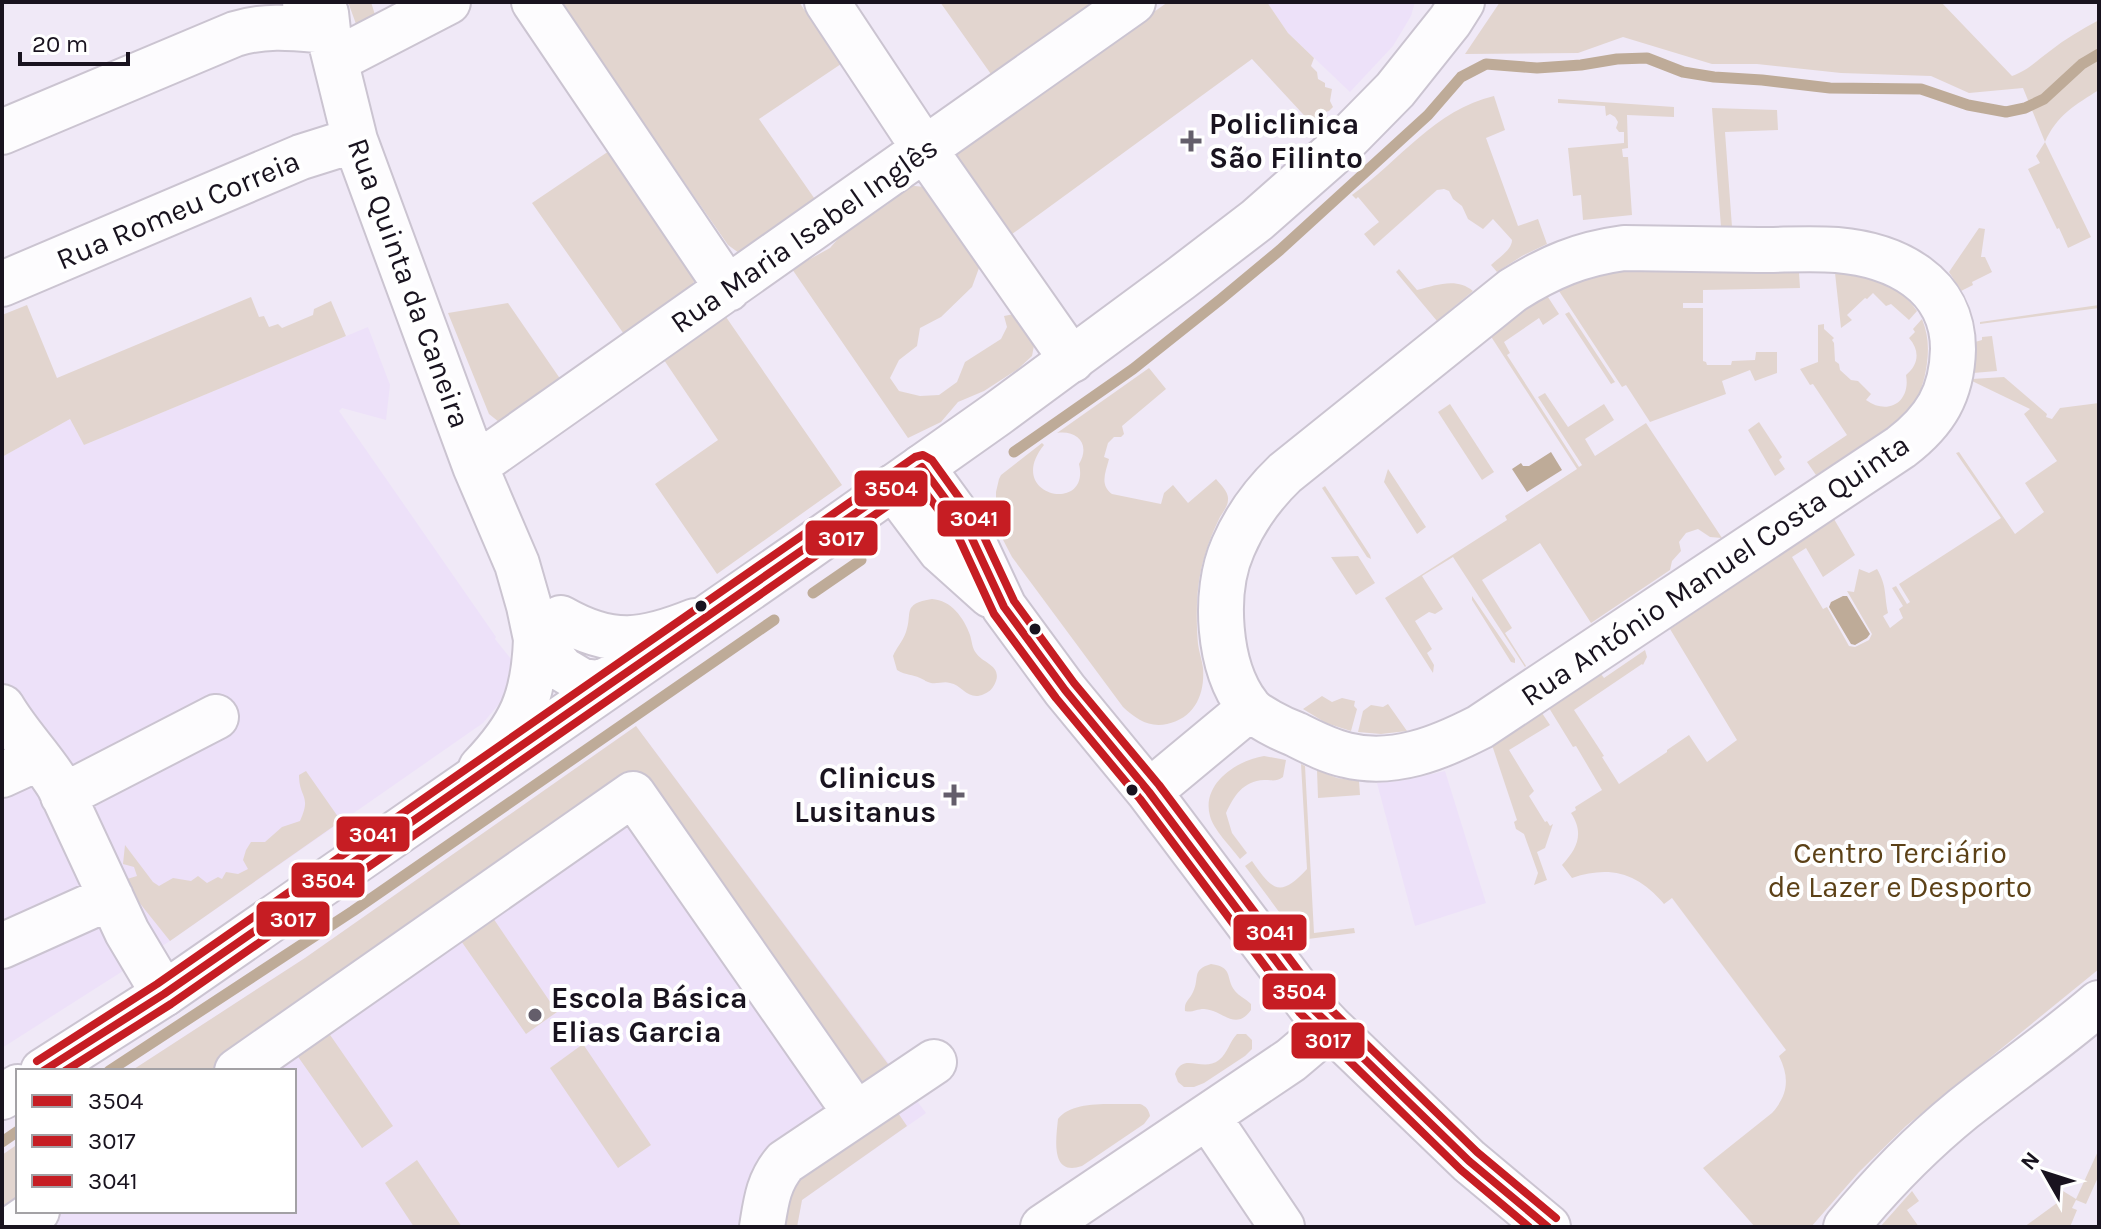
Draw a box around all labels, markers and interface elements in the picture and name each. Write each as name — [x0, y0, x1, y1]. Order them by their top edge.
scale bar — [20, 16, 128, 66]
text: 20 m — [32, 30, 88, 58]
place label: Policlinica São Filinto — [1209, 106, 1363, 176]
street label: Rua Maria Isabel Inglês — [663, 129, 945, 341]
marker: Policlinica São Filinto — [1180, 130, 1202, 152]
street label: Rua Quinta da Caneira — [340, 133, 478, 433]
street label: Rua Romeu Correia — [51, 142, 305, 278]
street label: Rua António Manuel Costa Quinta — [1514, 426, 1916, 714]
line badge: 3504 — [853, 469, 929, 508]
text: 3504 — [864, 476, 918, 502]
line badge: 3041 — [936, 499, 1012, 538]
text: 3041 — [950, 506, 998, 532]
line badge: 3017 — [804, 519, 879, 557]
text: 3017 — [818, 526, 864, 552]
unlabelled marker — [693, 598, 709, 614]
unlabelled marker — [1027, 621, 1043, 637]
place label: Clinicus Lusitanus — [794, 760, 936, 830]
unlabelled marker — [1124, 782, 1140, 798]
marker: Clinicus Lusitanus — [943, 784, 965, 806]
line badge: 3041 — [335, 815, 411, 853]
text: 3041 — [349, 822, 397, 848]
park label: Centro Terciário de Lazer e Desporto — [1768, 835, 2032, 905]
line badge: 3504 — [290, 861, 366, 899]
text: 3504 — [301, 868, 355, 894]
line badge: 3017 — [255, 900, 331, 938]
text: 3017 — [270, 907, 316, 933]
line badge: 3041 — [1232, 913, 1308, 952]
text: 3041 — [1246, 920, 1294, 946]
line badge: 3504 — [1261, 972, 1337, 1011]
text: 3504 — [1272, 979, 1326, 1005]
place label: Escola Básica Elias Garcia — [551, 980, 748, 1050]
marker: Escola Básica Elias Garcia — [526, 1006, 544, 1024]
line badge: 3017 — [1290, 1021, 1366, 1060]
text: 3017 — [1305, 1028, 1351, 1054]
legend — [16, 1069, 296, 1213]
text: 3504 — [88, 1087, 143, 1115]
text: 3017 — [88, 1127, 136, 1155]
north arrow — [2005, 1133, 2085, 1213]
text: N — [2015, 1147, 2045, 1175]
text: 3041 — [88, 1167, 138, 1195]

